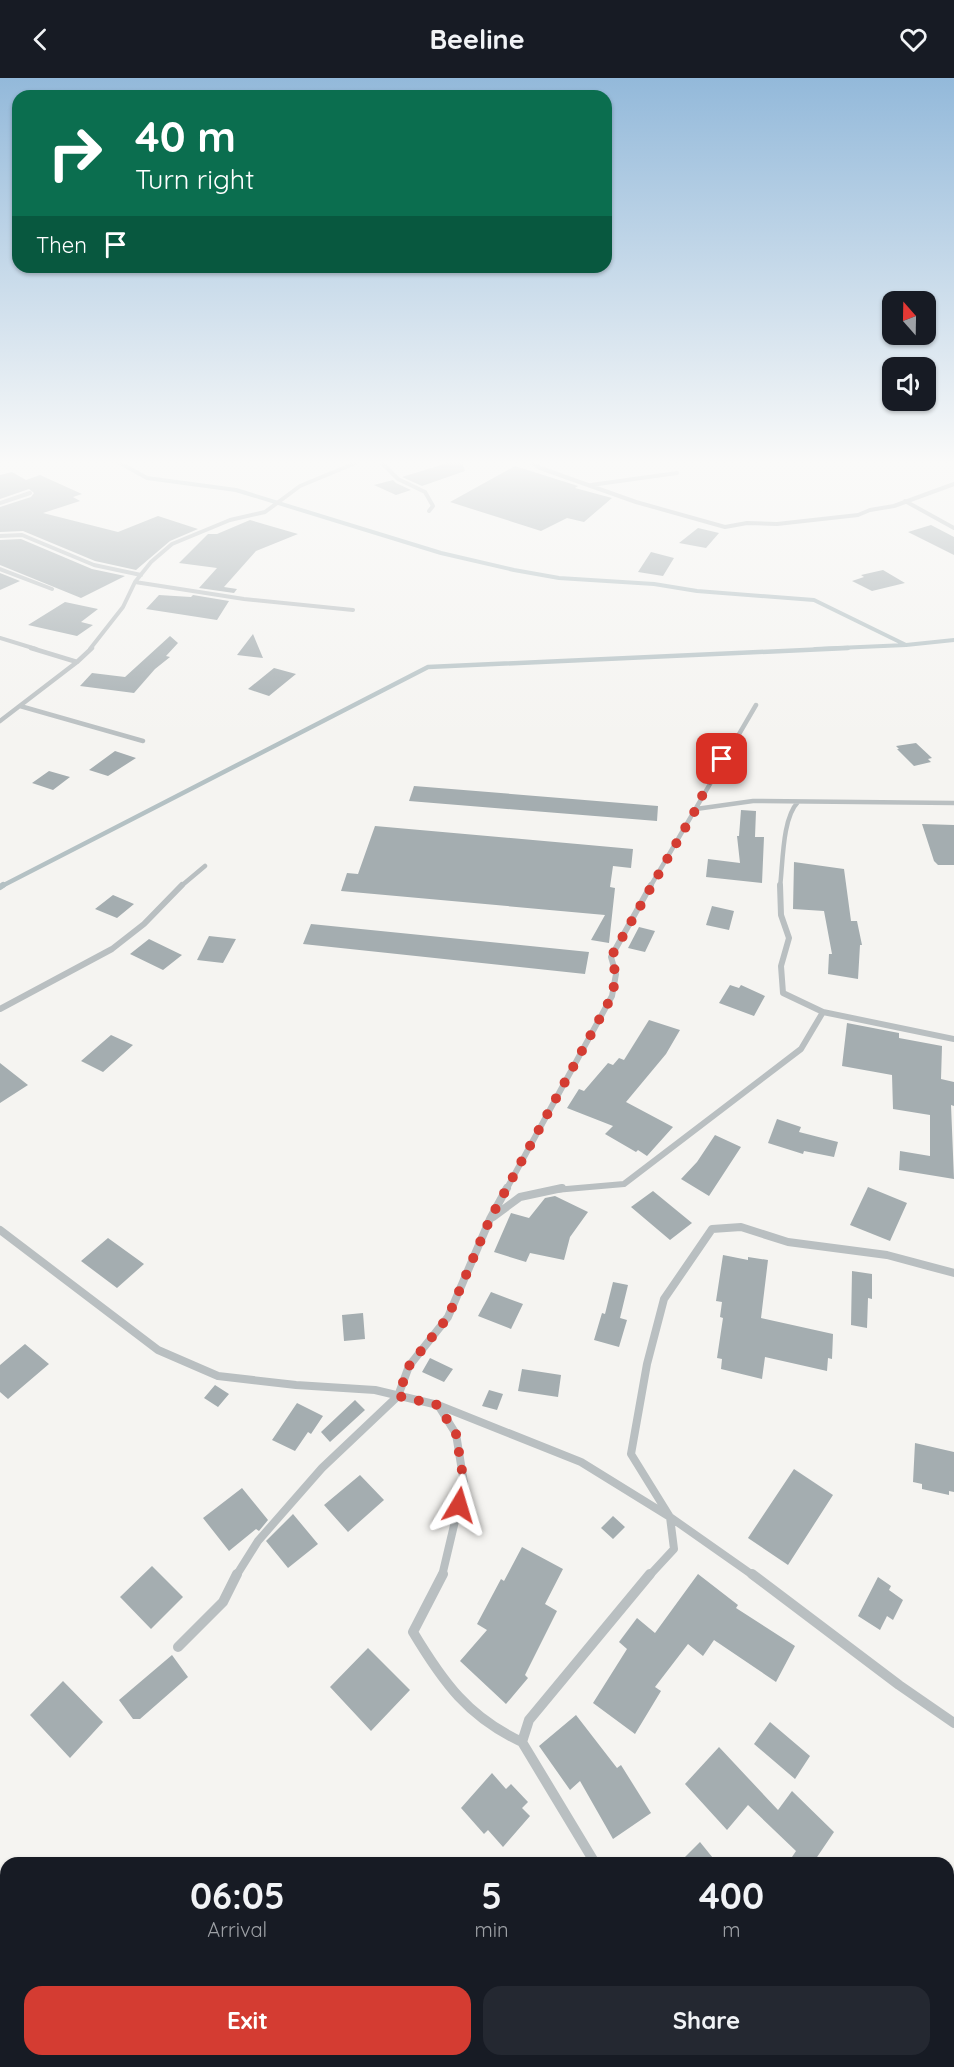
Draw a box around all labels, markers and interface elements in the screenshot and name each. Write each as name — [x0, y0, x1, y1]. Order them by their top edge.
text: Beeline — [429, 22, 525, 56]
icon: back — [24, 23, 57, 56]
icon: heart — [897, 23, 930, 56]
text: 40 m — [135, 110, 236, 163]
icon: right — [36, 114, 114, 192]
text: Turn right — [135, 162, 254, 196]
icon: arrive — [99, 228, 132, 261]
text: Then — [36, 231, 87, 259]
north arrow — [882, 291, 936, 345]
map controls — [882, 291, 936, 411]
button: sound — [882, 357, 936, 411]
pin — [696, 733, 747, 784]
icon: arrive — [705, 742, 738, 775]
position arrow — [427, 1473, 491, 1537]
text: 06:05 — [190, 1873, 285, 1918]
text: 5 — [481, 1873, 502, 1918]
text: 400 — [699, 1873, 764, 1918]
text: Arrival — [207, 1917, 267, 1942]
text: min — [475, 1917, 509, 1942]
text: m — [722, 1917, 740, 1942]
button: Exit — [24, 1986, 471, 2055]
button: Share — [483, 1986, 930, 2055]

